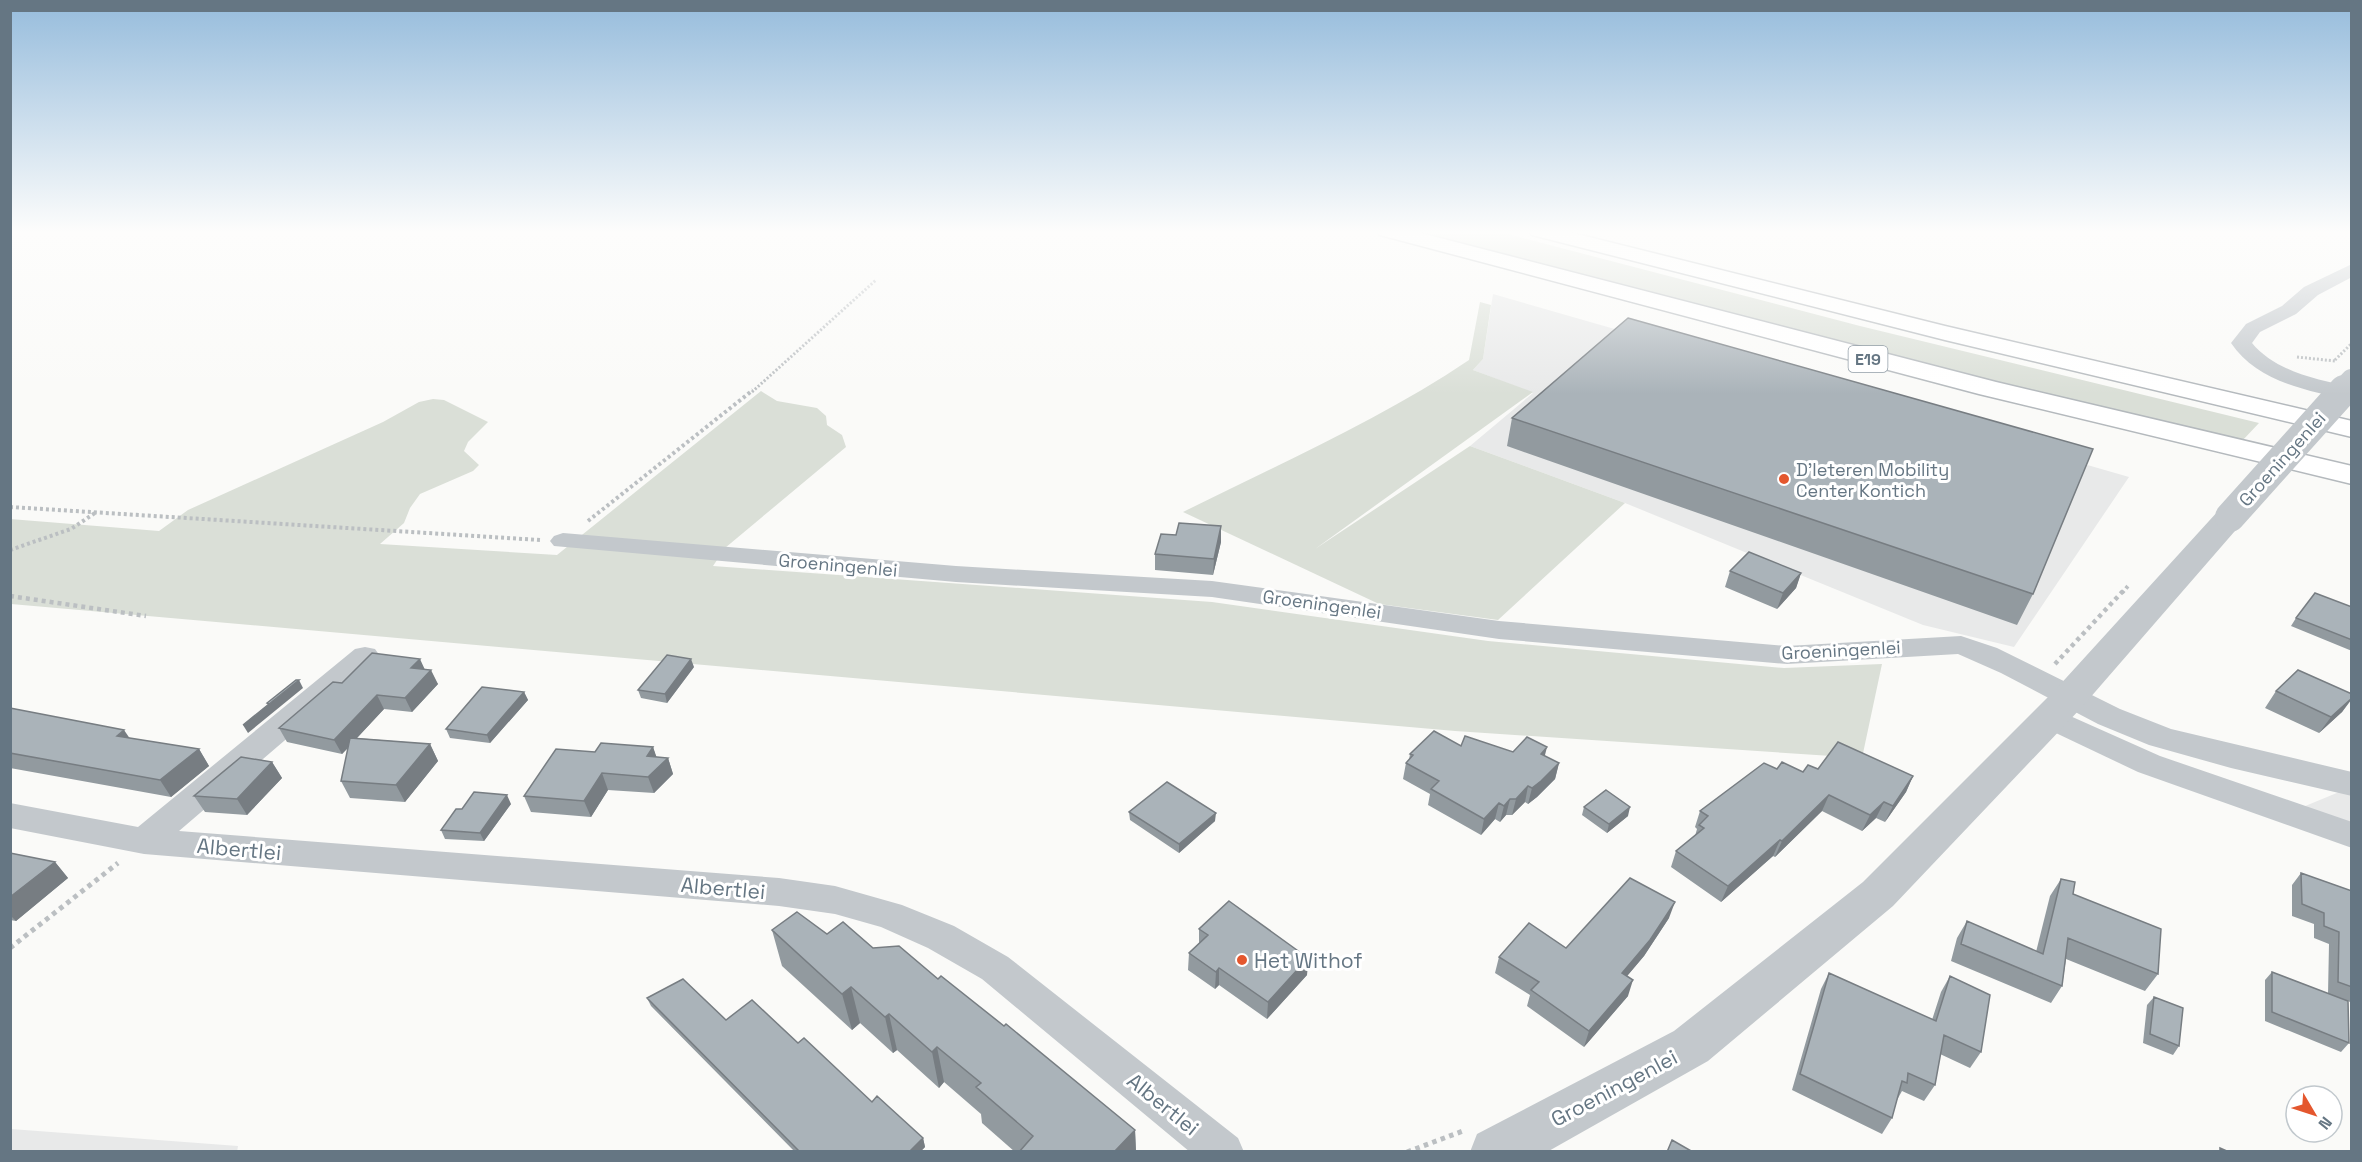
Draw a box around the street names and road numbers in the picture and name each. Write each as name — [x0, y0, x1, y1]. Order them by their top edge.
road number: E19 — [1848, 346, 1888, 372]
street label: Groeningenlei — [2234, 407, 2330, 511]
street label: Groeningenlei — [778, 548, 898, 582]
street label: Groeningenlei — [1261, 584, 1383, 624]
street label: Groeningenlei — [1781, 635, 1901, 665]
street label: Albertlei — [196, 832, 282, 866]
street label: Albertlei — [680, 871, 766, 905]
street label: Groeningenlei — [1546, 1043, 1682, 1133]
street label: Albertlei — [1122, 1067, 1204, 1141]

